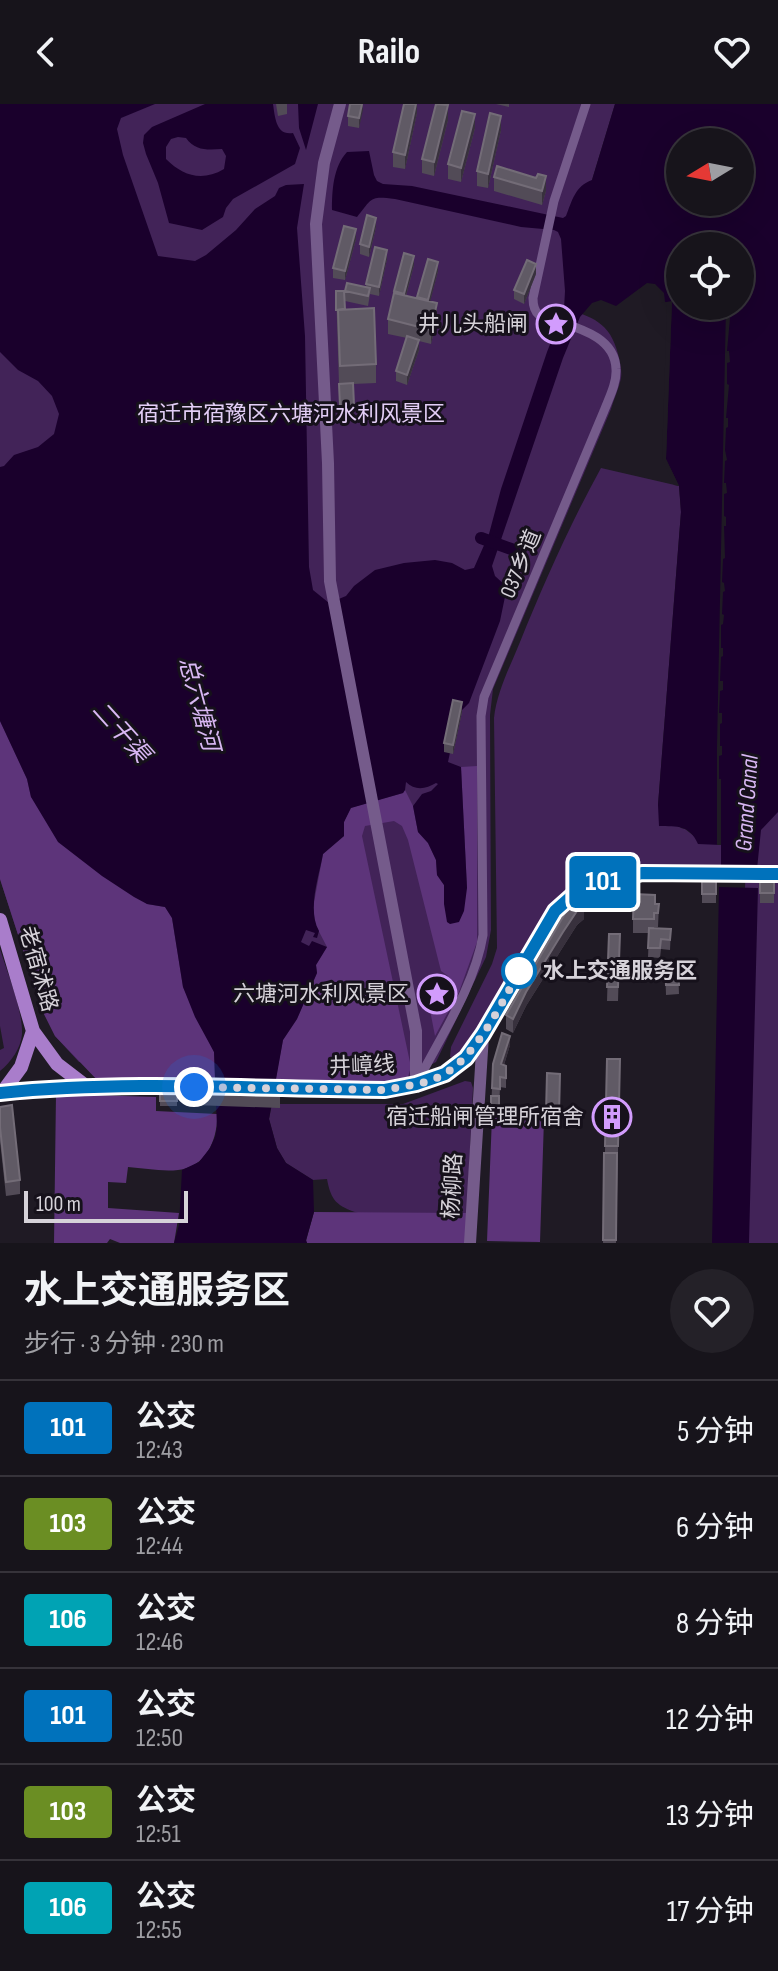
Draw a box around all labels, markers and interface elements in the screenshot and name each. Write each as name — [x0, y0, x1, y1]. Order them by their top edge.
icon: back — [24, 30, 68, 74]
icon: heart — [710, 30, 754, 74]
text: Railo — [358, 31, 420, 74]
north arrow — [666, 128, 754, 216]
map controls — [666, 128, 754, 320]
button: locate — [666, 232, 754, 320]
place icon: 井儿头船闸 — [535, 303, 577, 345]
place label: 井儿头船闸 — [418, 311, 528, 338]
park label: 宿迁市宿豫区六塘河水利风景区 — [137, 401, 445, 428]
street label: 037乡道 — [495, 526, 547, 602]
water label: 总六塘河 — [173, 654, 226, 758]
water label: 二干渠 — [86, 696, 158, 771]
water label: Grand Canal — [729, 753, 765, 852]
line badge: 101 — [557, 856, 649, 908]
text: 101 — [585, 865, 621, 898]
street label: 老宿沭路 — [13, 923, 63, 1015]
marker: 水上交通服务区 — [502, 954, 536, 988]
place label: 水上交通服务区 — [543, 958, 697, 985]
place icon: 六塘河水利风景区 — [416, 973, 458, 1015]
place label: 六塘河水利风景区 — [233, 981, 409, 1008]
street label: 井嶂线 — [329, 1051, 395, 1081]
your location — [174, 1067, 214, 1107]
building icon: 宿迁船闸管理所宿舍 — [591, 1096, 633, 1138]
place label: 宿迁船闸管理所宿舍 — [386, 1104, 584, 1131]
street label: 杨柳路 — [438, 1152, 468, 1220]
scale bar — [24, 1187, 188, 1223]
text: 100 m — [36, 1191, 81, 1218]
text: 水上交通服务区 — [24, 1269, 290, 1314]
button: heart — [670, 1269, 754, 1353]
text: 步行 · 3 分钟 · 230 m — [24, 1329, 224, 1360]
text: 公交 — [136, 1399, 196, 1435]
text: 101 — [50, 1411, 86, 1444]
text: 5 分钟 — [677, 1414, 754, 1450]
text: 12:43 — [136, 1435, 183, 1466]
text: 公交 — [136, 1495, 196, 1531]
text: 103 — [50, 1507, 86, 1540]
text: 6 分钟 — [676, 1510, 754, 1546]
text: 12:44 — [136, 1531, 183, 1562]
text: 公交 — [136, 1591, 196, 1627]
text: 106 — [49, 1603, 87, 1636]
text: 8 分钟 — [676, 1606, 754, 1642]
text: 12:46 — [136, 1627, 183, 1658]
text: 公交 — [136, 1687, 196, 1723]
text: 101 — [50, 1699, 86, 1732]
text: 12 分钟 — [666, 1702, 754, 1738]
text: 12:50 — [136, 1723, 183, 1754]
text: 公交 — [136, 1783, 196, 1819]
text: 103 — [50, 1795, 86, 1828]
text: 13 分钟 — [666, 1798, 754, 1834]
text: 12:51 — [136, 1819, 181, 1850]
text: 公交 — [136, 1879, 196, 1915]
text: 106 — [49, 1891, 87, 1924]
text: 17 分钟 — [667, 1894, 754, 1930]
text: 12:55 — [136, 1915, 182, 1946]

